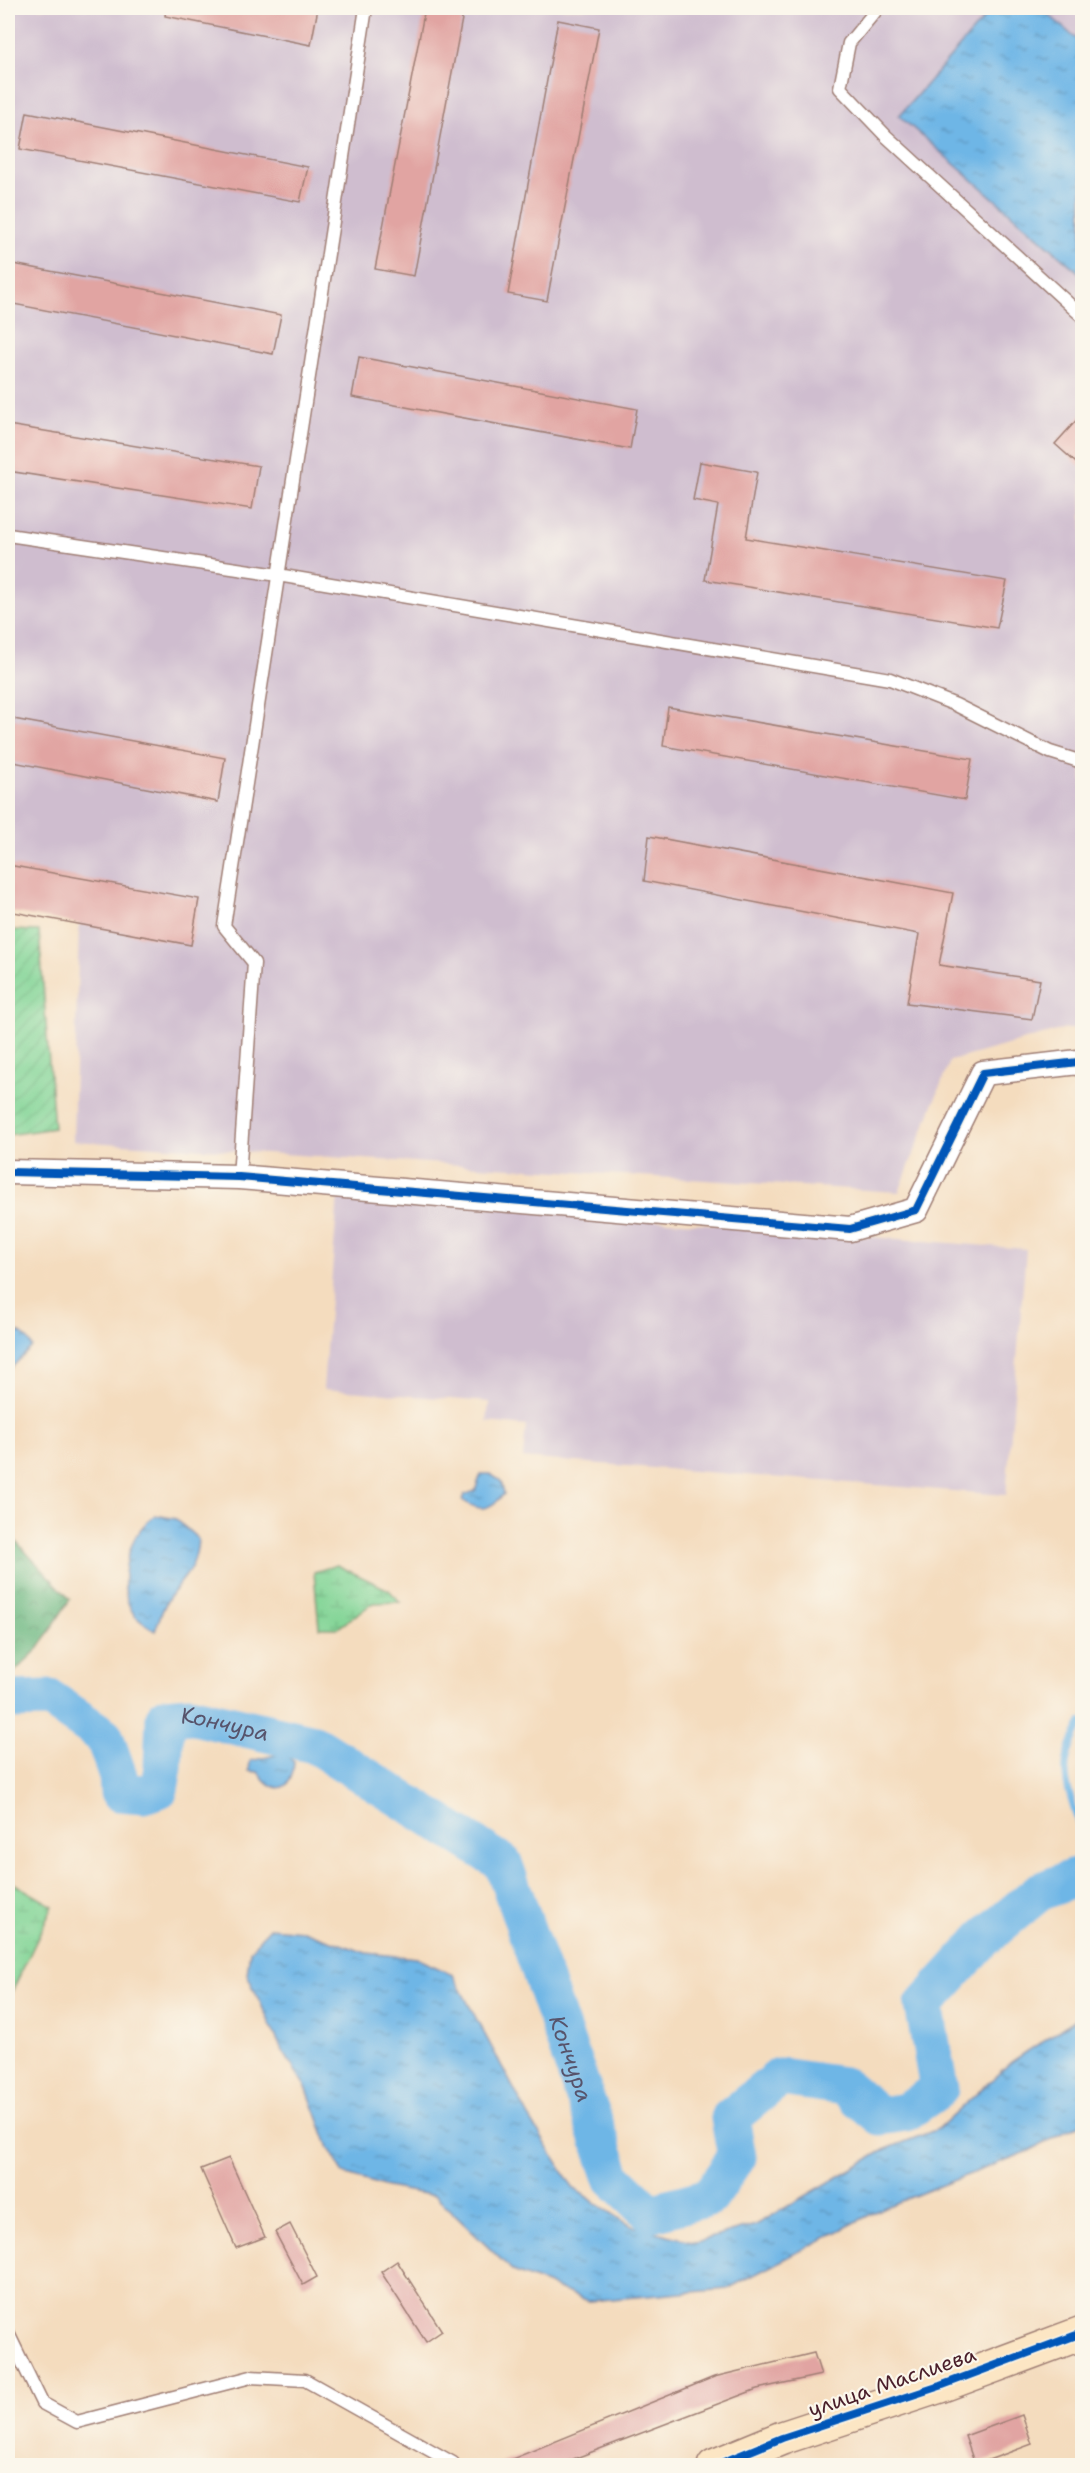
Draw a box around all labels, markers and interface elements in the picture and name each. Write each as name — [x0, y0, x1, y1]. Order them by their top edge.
water label: Кончура — [180, 1700, 272, 1748]
water label: Кончура — [543, 2011, 600, 2106]
street label: улица Маслиева — [804, 2340, 980, 2424]

